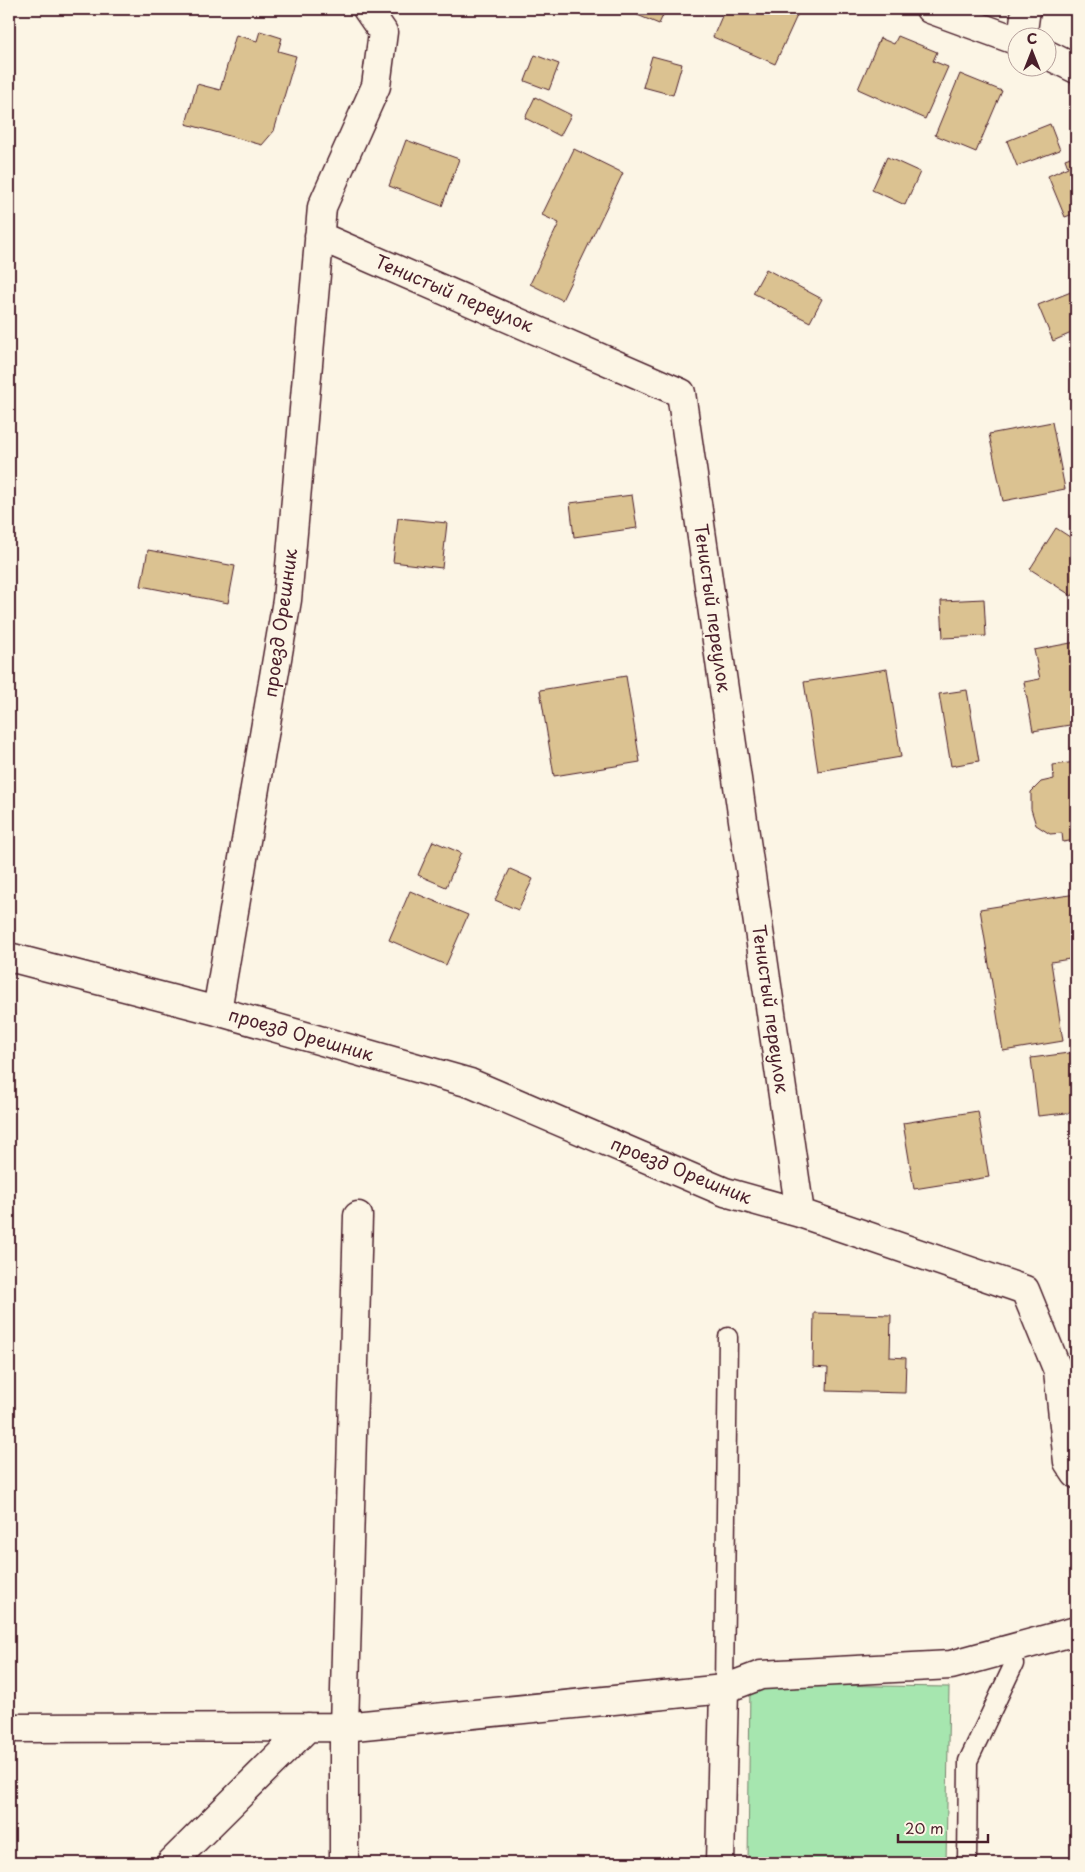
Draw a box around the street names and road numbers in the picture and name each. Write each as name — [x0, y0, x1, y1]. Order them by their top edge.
street label: Тенистый переулок — [371, 247, 538, 338]
street label: Тенистый переулок — [688, 522, 739, 694]
street label: проезд Орешник — [256, 546, 303, 699]
street label: Тенистый переулок — [746, 923, 797, 1095]
street label: проезд Орешник — [226, 1000, 377, 1067]
street label: проезд Орешник — [607, 1129, 756, 1210]

